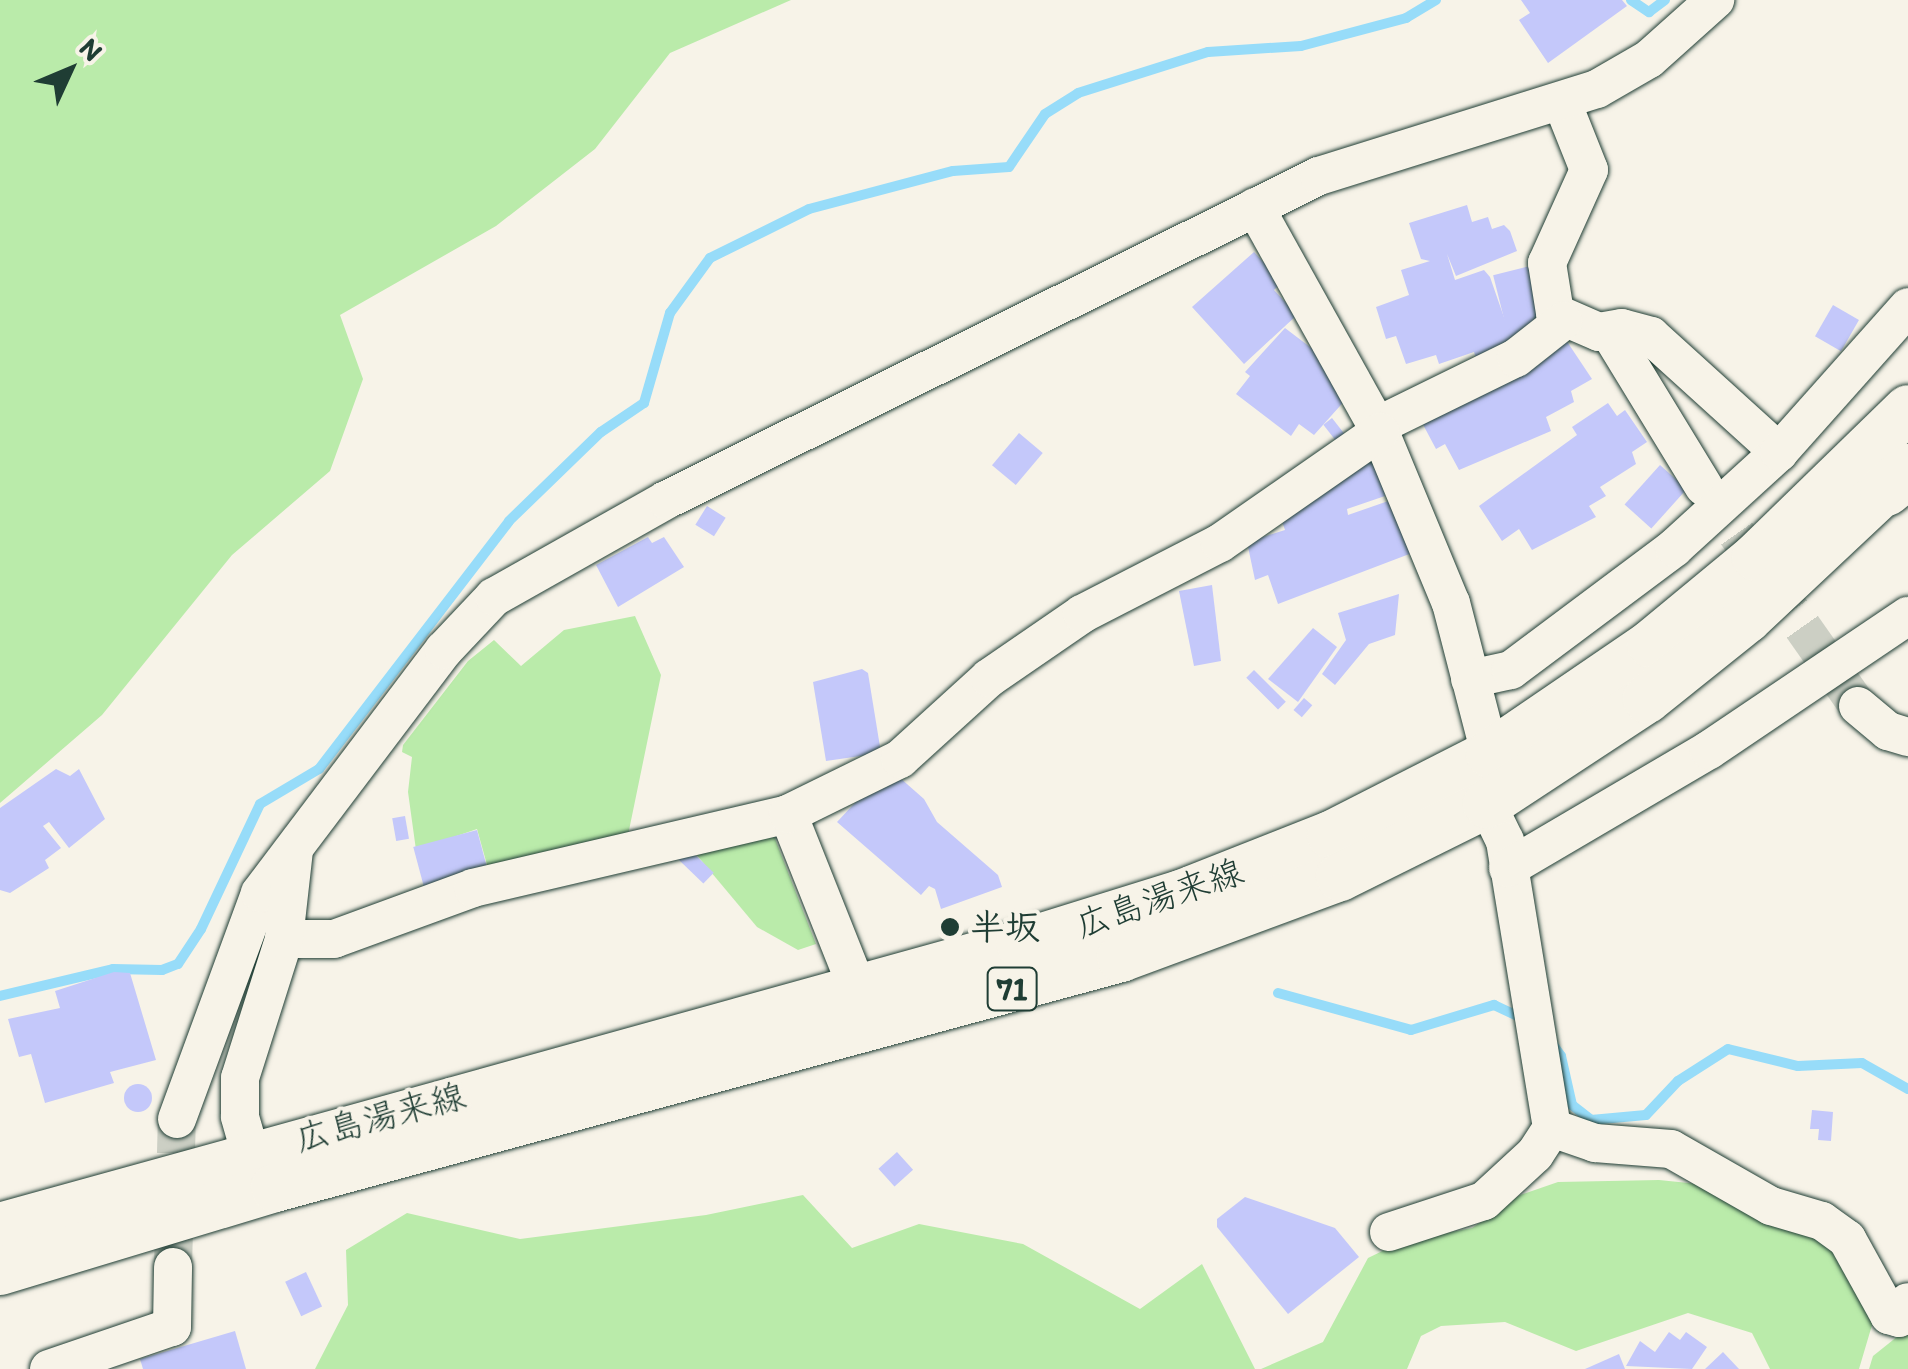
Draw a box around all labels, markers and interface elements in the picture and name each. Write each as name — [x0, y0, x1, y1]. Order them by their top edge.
north arrow — [20, 20, 120, 120]
text: N — [73, 31, 110, 68]
street label: 広島湯来線 — [1069, 850, 1249, 946]
place label: 半坂 — [970, 906, 1040, 948]
marker: 半坂 — [939, 916, 961, 938]
road number: 71 — [984, 962, 1040, 1016]
street label: 広島湯来線 — [290, 1074, 470, 1160]

